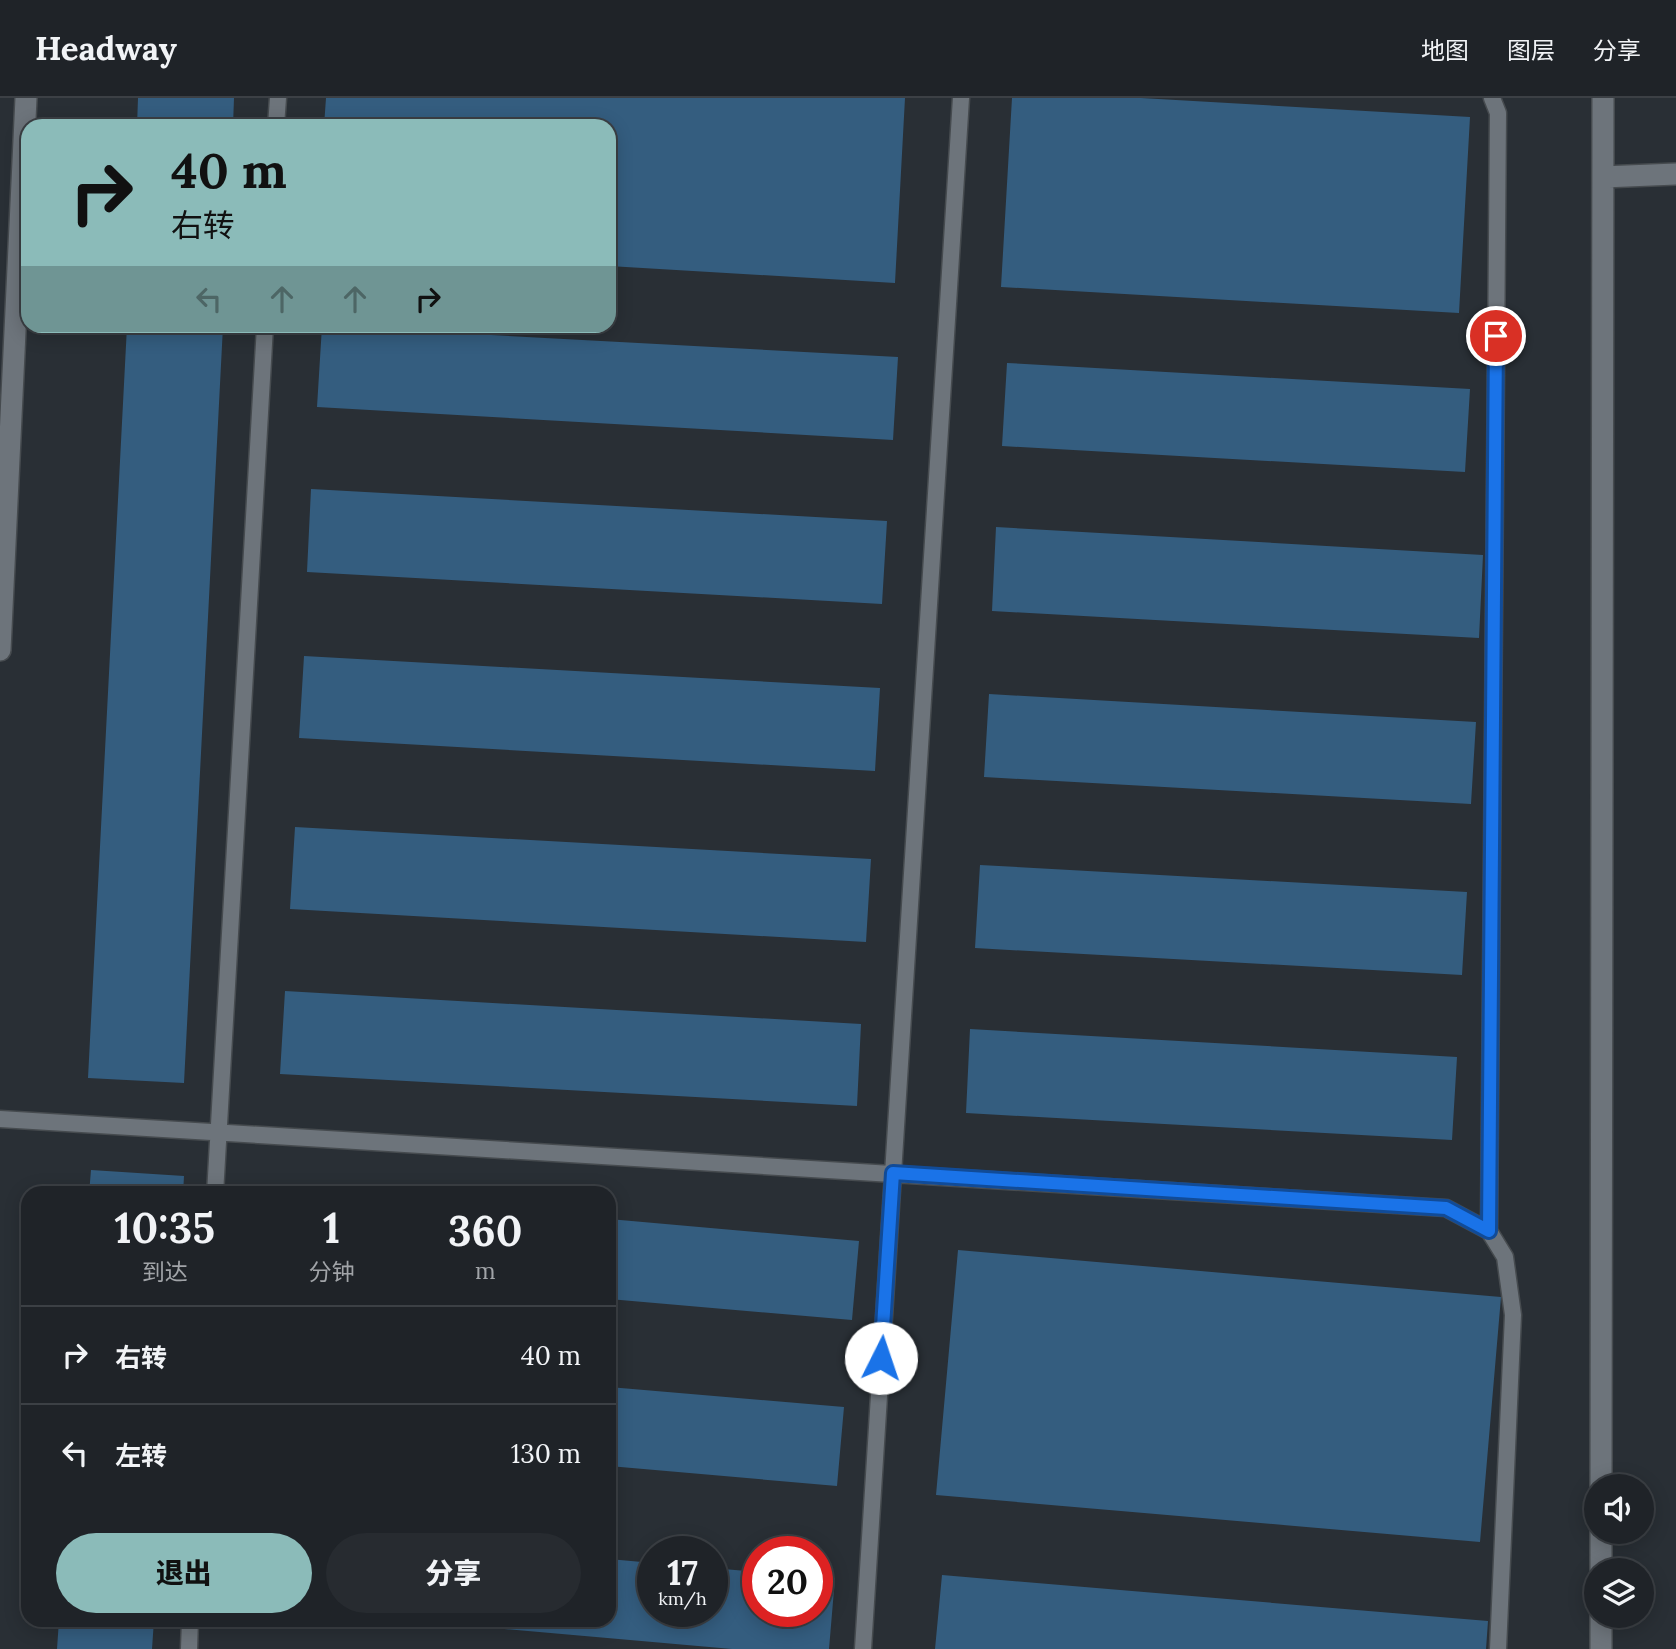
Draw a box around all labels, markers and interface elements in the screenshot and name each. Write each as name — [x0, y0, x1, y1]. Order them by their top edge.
text: Headway — [35, 27, 177, 69]
text: 地图 — [1421, 35, 1469, 66]
text: 图层 — [1507, 35, 1555, 66]
text: 分享 — [1593, 35, 1641, 66]
text: 40 m — [171, 139, 287, 201]
icon: right — [56, 147, 147, 238]
text: 右转 — [171, 205, 235, 246]
icon: left — [190, 280, 228, 318]
icon: ahead — [263, 280, 301, 318]
icon: ahead — [336, 280, 374, 318]
icon: right — [409, 280, 447, 318]
pin — [1466, 306, 1526, 366]
icon: arrive — [1477, 317, 1515, 355]
text: 10:35 — [115, 1201, 215, 1255]
text: 1 — [323, 1201, 340, 1255]
text: 360 — [448, 1204, 522, 1258]
text: m — [475, 1256, 496, 1285]
text: 到达 — [142, 1257, 188, 1286]
text: 分钟 — [309, 1257, 355, 1286]
position arrow — [844, 1321, 918, 1395]
icon: right — [56, 1336, 94, 1374]
text: 40 m — [521, 1339, 581, 1372]
text: 右转 — [115, 1341, 167, 1374]
icon: left — [56, 1434, 94, 1472]
text: 130 m — [511, 1437, 581, 1470]
text: 左转 — [115, 1439, 167, 1472]
map controls — [1584, 1474, 1654, 1628]
button: sound — [1584, 1474, 1654, 1544]
button: 退出 — [56, 1533, 312, 1613]
button: 分享 — [326, 1533, 581, 1613]
speed limit sign: 20 — [742, 1536, 833, 1627]
text: 17 — [667, 1550, 698, 1595]
button: layers — [1584, 1558, 1654, 1628]
text: km/h — [658, 1587, 707, 1610]

